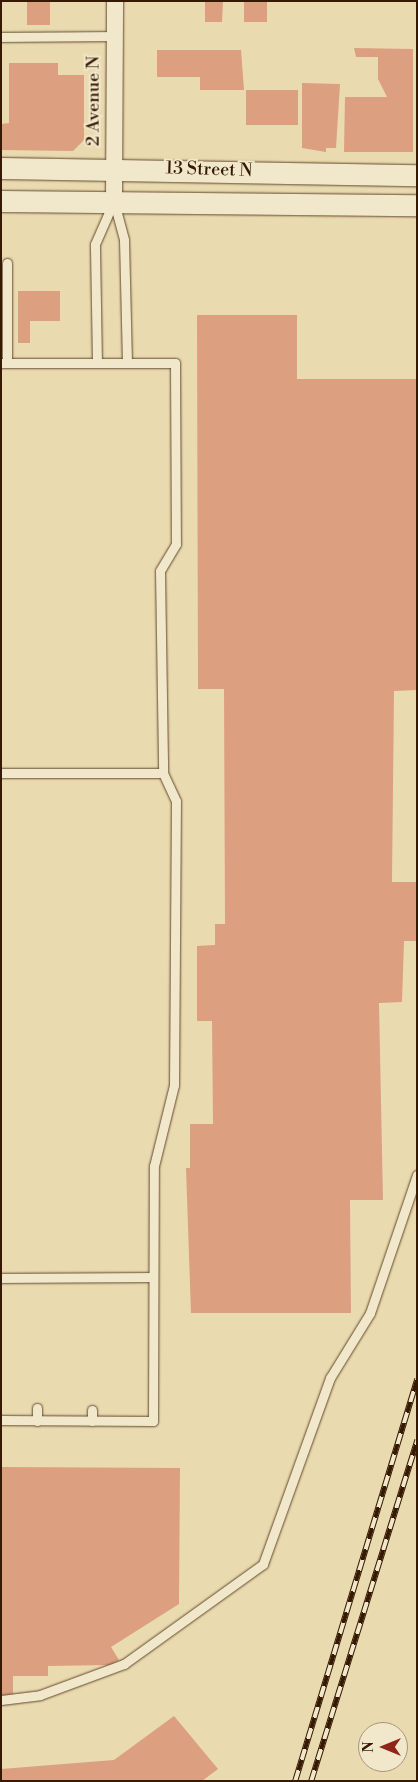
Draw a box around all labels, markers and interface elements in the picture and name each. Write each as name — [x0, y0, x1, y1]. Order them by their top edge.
street label: 2 Avenue N — [83, 56, 105, 146]
street label: 13 Street N — [165, 158, 253, 182]
north arrow — [358, 1722, 408, 1772]
text: N — [360, 1741, 378, 1753]

